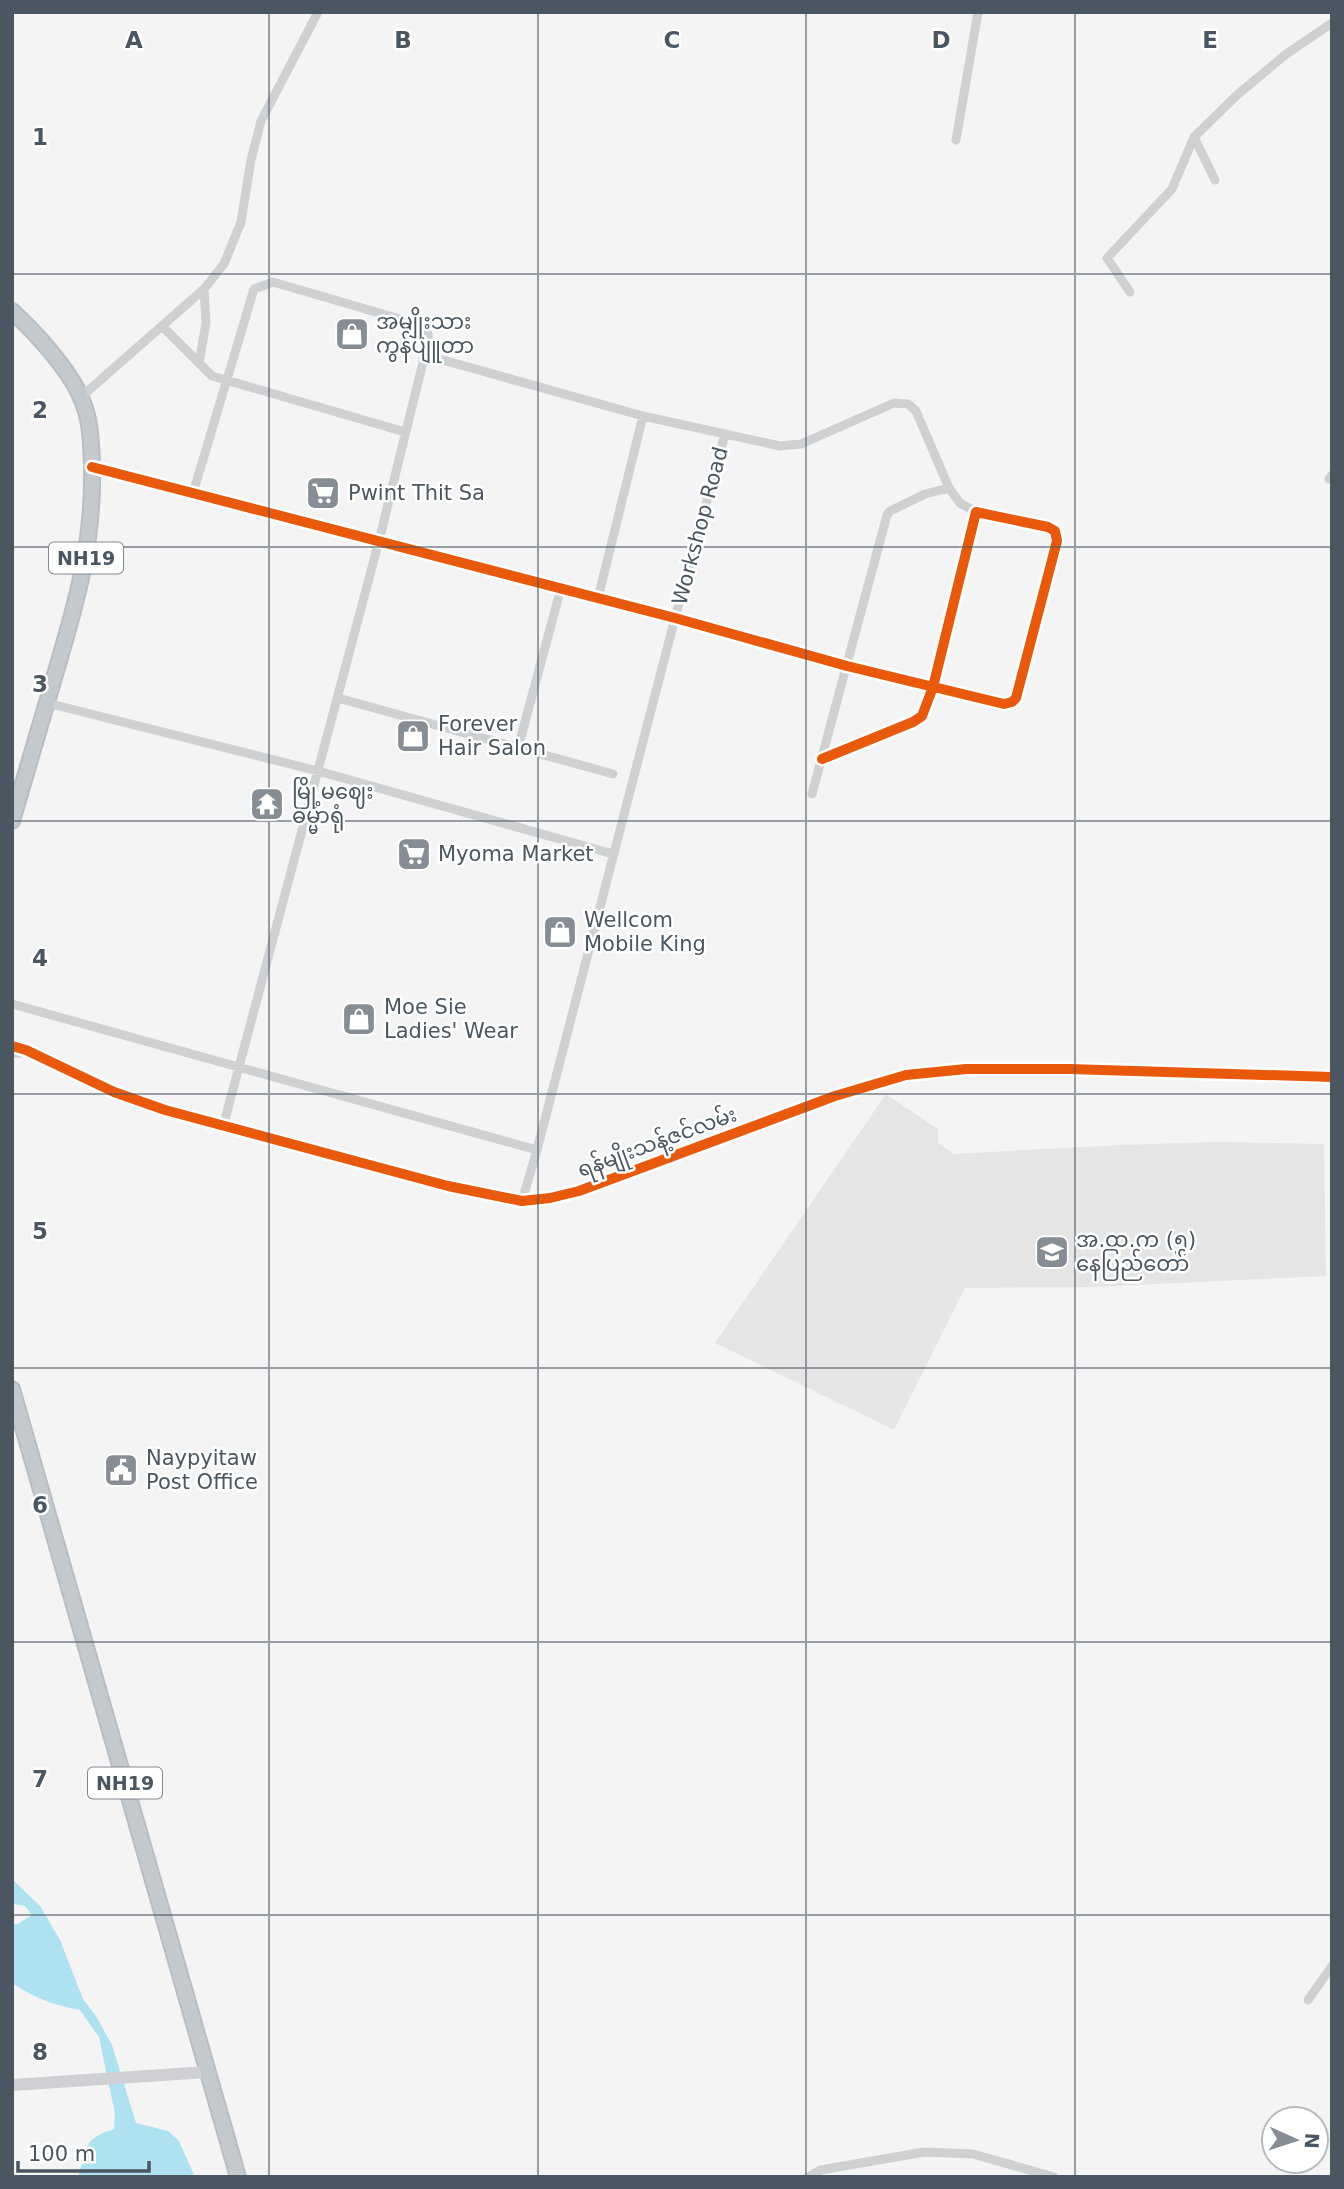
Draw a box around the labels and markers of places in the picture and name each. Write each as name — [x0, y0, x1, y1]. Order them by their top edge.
place label: အမျိုးသား ကွန်ပျူတာ — [376, 306, 474, 364]
shop icon: အမျိုးသား ကွန်ပျူတာ — [333, 315, 371, 353]
supermarket icon: Pwint Thit Sa — [304, 474, 342, 512]
place label: Pwint Thit Sa — [348, 481, 485, 505]
place label: Forever Hair Salon — [438, 712, 546, 760]
shop icon: Forever Hair Salon — [394, 717, 432, 755]
place label: မြို့မဈေး ဓမ္မာရုံ — [292, 776, 374, 834]
temple icon: မြို့မဈေး ဓမ္မာရုံ — [248, 785, 286, 823]
supermarket icon: Myoma Market — [395, 835, 433, 873]
place label: Myoma Market — [438, 842, 594, 866]
place label: Wellcom Mobile King — [584, 908, 706, 956]
shop icon: Wellcom Mobile King — [541, 913, 579, 951]
place label: Moe Sie Ladies' Wear — [384, 995, 518, 1043]
shop icon: Moe Sie Ladies' Wear — [340, 1000, 378, 1038]
place label: အ.ထ.က (၅) နေပြည်တော် — [1076, 1228, 1196, 1281]
school or university icon: အ.ထ.က (၅) နေပြည်တော် — [1033, 1233, 1071, 1271]
place label: Naypyitaw Post Office — [146, 1446, 258, 1494]
public building icon: Naypyitaw Post Office — [102, 1451, 140, 1489]

